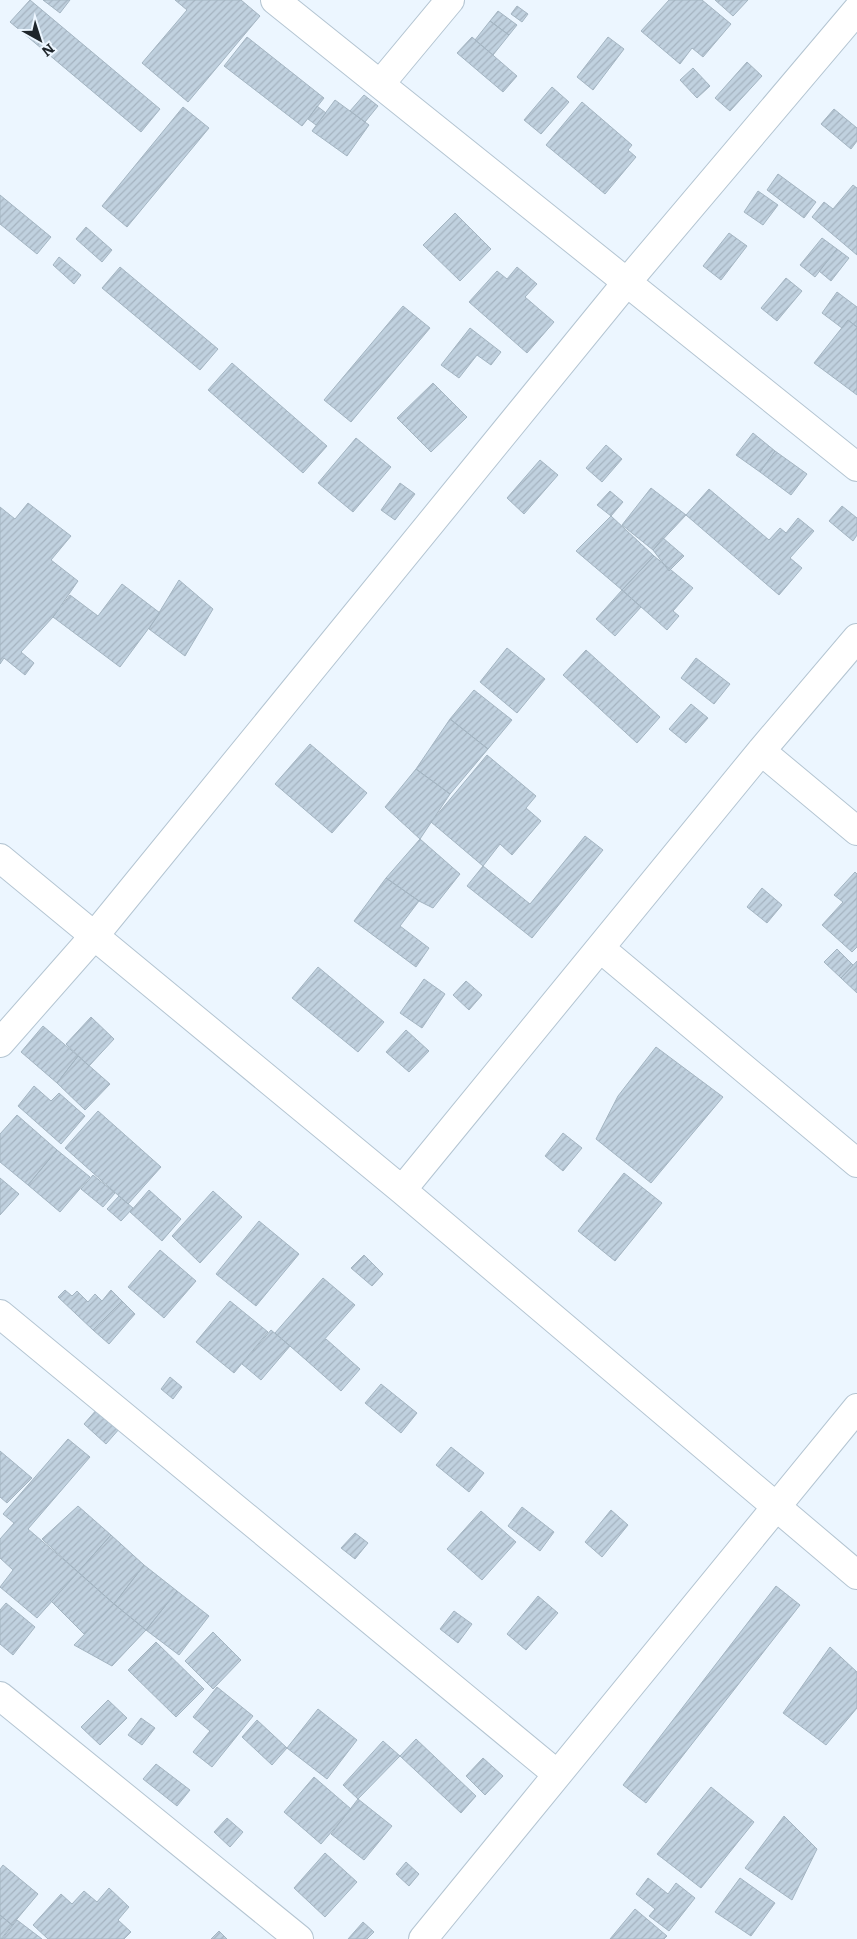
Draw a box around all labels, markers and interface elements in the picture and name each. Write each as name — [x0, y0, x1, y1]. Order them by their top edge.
north arrow — [15, 15, 65, 65]
text: N — [38, 39, 60, 63]

